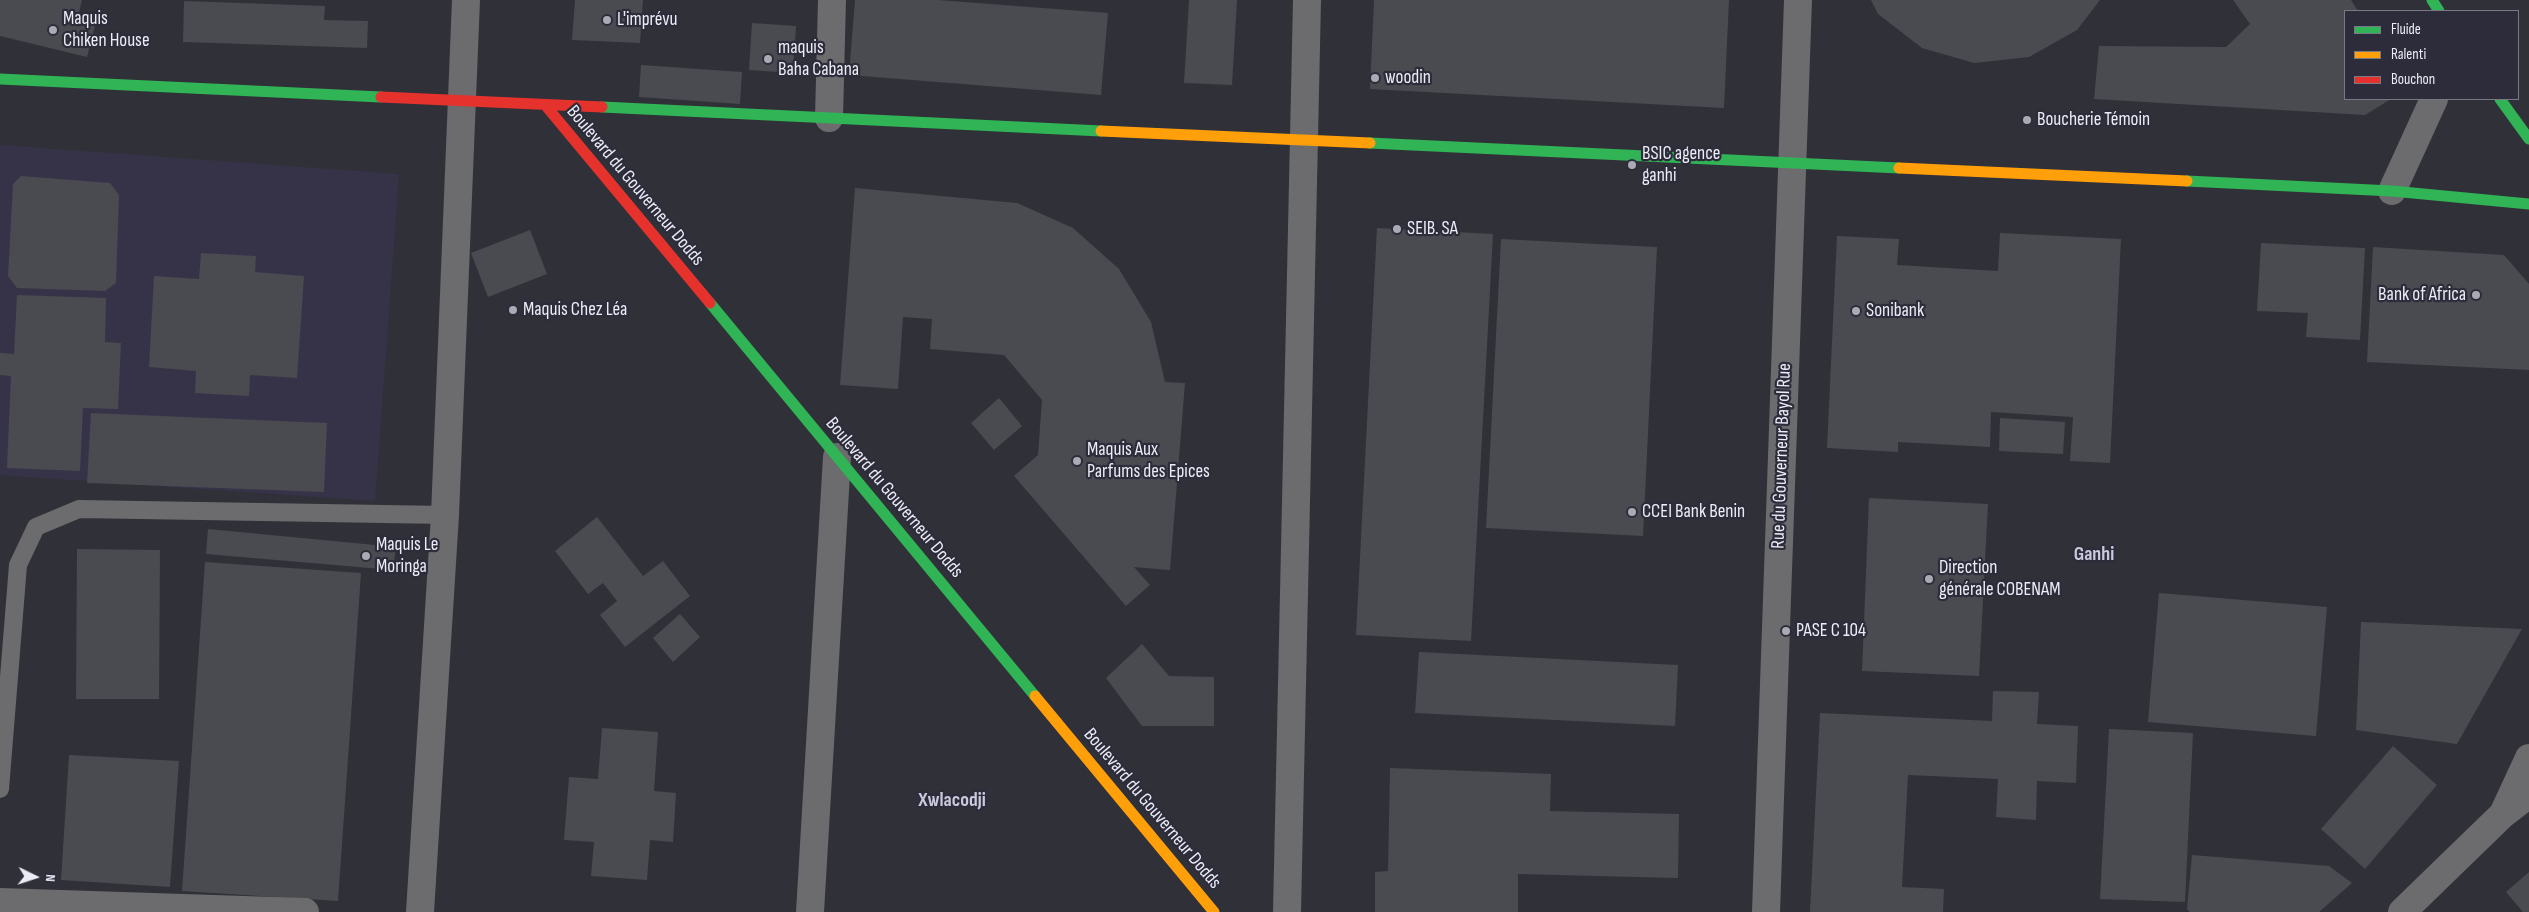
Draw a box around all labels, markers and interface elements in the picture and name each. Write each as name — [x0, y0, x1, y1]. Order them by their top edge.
place label: Maquis Chiken House — [63, 8, 150, 52]
place label: L'imprévu — [617, 9, 677, 31]
legend — [2344, 10, 2519, 100]
marker: L'imprévu — [601, 14, 613, 26]
text: Fluide — [2391, 20, 2421, 39]
marker: Maquis Chiken House — [47, 24, 59, 36]
place label: maquis Baha Cabana — [778, 37, 859, 81]
text: Ralenti — [2391, 45, 2426, 64]
marker: maquis Baha Cabana — [762, 53, 774, 65]
place label: woodin — [1385, 67, 1431, 89]
text: Bouchon — [2391, 70, 2435, 89]
marker: woodin — [1369, 72, 1381, 84]
street label: Boulevard du Gouverneur Dodds — [561, 101, 709, 271]
place label: Boucherie Témoin — [2037, 109, 2150, 131]
marker: Boucherie Témoin — [2021, 114, 2033, 126]
place label: BSIC agence ganhi — [1642, 143, 1720, 187]
marker: BSIC agence ganhi — [1626, 159, 1638, 171]
place label: SEIB. SA — [1407, 218, 1458, 240]
marker: SEIB. SA — [1391, 223, 1403, 235]
place label: Bank of Africa — [2378, 284, 2466, 306]
marker: Bank of Africa — [2470, 289, 2482, 301]
place label: Maquis Chez Léa — [523, 299, 627, 321]
place label: Sonibank — [1866, 300, 1924, 322]
marker: Maquis Chez Léa — [507, 304, 519, 316]
marker: Sonibank — [1850, 305, 1862, 317]
street label: Rue du Gouverneur Bayol Rue — [1767, 363, 1797, 549]
street label: Boulevard du Gouverneur Dodds — [820, 413, 968, 583]
place label: Maquis Aux Parfums des Epices — [1087, 439, 1210, 483]
marker: Maquis Aux Parfums des Epices — [1071, 455, 1083, 467]
place label: CCEI Bank Benin — [1642, 501, 1745, 523]
marker: CCEI Bank Benin — [1626, 506, 1638, 518]
place label: Maquis Le Moringa — [376, 534, 438, 578]
district label: Ganhi — [2074, 543, 2114, 567]
marker: Maquis Le Moringa — [360, 550, 372, 562]
place label: Direction générale COBENAM — [1939, 557, 2060, 601]
marker: Direction générale COBENAM — [1923, 573, 1935, 585]
place label: PASE C 104 — [1796, 620, 1866, 642]
marker: PASE C 104 — [1780, 625, 1792, 637]
street label: Boulevard du Gouverneur Dodds — [1078, 724, 1226, 894]
district label: Xwlacodji — [918, 789, 986, 813]
north arrow — [10, 852, 60, 902]
text: N — [42, 874, 59, 882]

